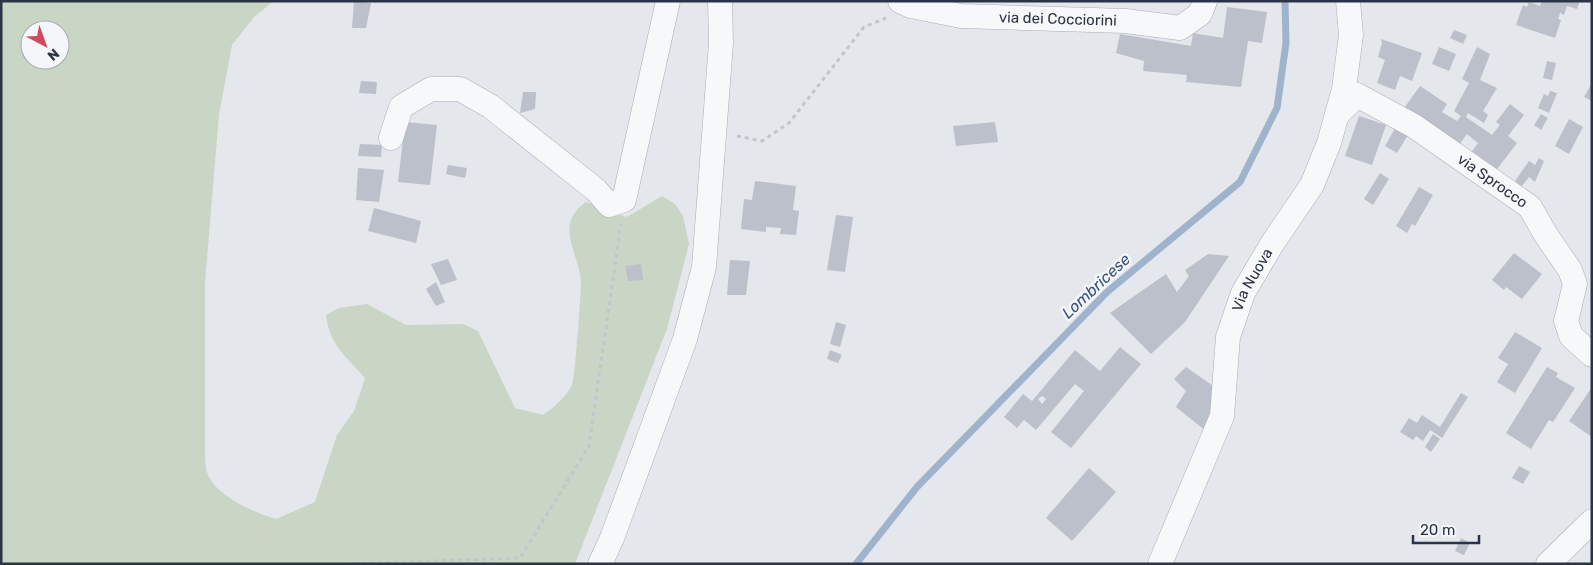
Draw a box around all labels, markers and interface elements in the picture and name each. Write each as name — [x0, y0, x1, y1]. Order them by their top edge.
street label: via dei Cocciorini — [999, 8, 1117, 30]
north arrow — [20, 20, 70, 70]
text: N — [44, 45, 63, 64]
street label: via Sprocco — [1454, 150, 1531, 212]
street label: Via Nuova — [1228, 245, 1277, 314]
water label: Lombricese — [1058, 250, 1134, 322]
scale bar — [1413, 512, 1479, 544]
text: 20 m — [1420, 521, 1455, 539]

